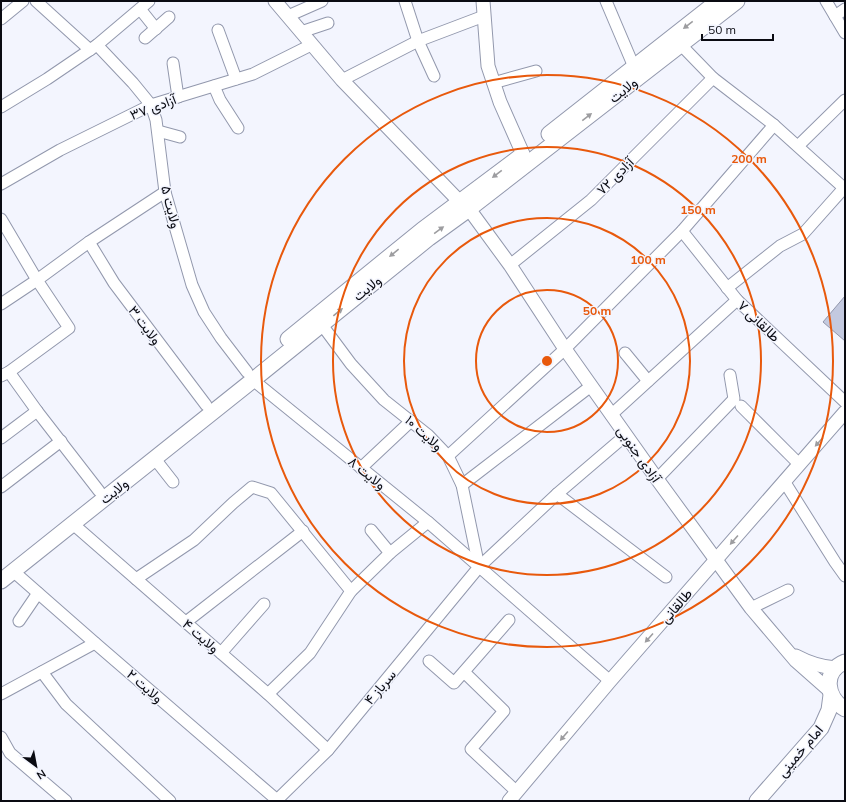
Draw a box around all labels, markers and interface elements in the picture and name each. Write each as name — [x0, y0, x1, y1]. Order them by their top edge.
scale bar — [702, 16, 773, 42]
one-way arrow — [682, 21, 693, 30]
text: 50 m — [708, 22, 736, 37]
street label: ولایت — [605, 73, 641, 107]
street label: آزادی ۳۷ — [127, 89, 180, 124]
one-way arrow — [582, 113, 593, 122]
text: 200 m — [731, 151, 767, 166]
street label: آزادی ۷۲ — [592, 152, 639, 199]
one-way arrow — [491, 170, 502, 178]
street label: ولایت ۵ — [157, 184, 185, 230]
text: 150 m — [680, 202, 716, 217]
one-way arrow — [434, 226, 445, 235]
one-way arrow — [388, 249, 399, 257]
text: 100 m — [630, 252, 666, 267]
street label: ولایت — [349, 271, 385, 305]
street label: طالقانی ۷ — [734, 296, 784, 346]
street label: ولایت ۳ — [124, 302, 166, 348]
text: 50 m — [583, 303, 611, 318]
one-way arrow — [333, 307, 343, 316]
centre of rings — [540, 354, 554, 368]
street label: ولایت ۱۰ — [401, 411, 447, 455]
street label: آزادی جنوبی — [613, 422, 666, 487]
one-way arrow — [815, 437, 824, 446]
street label: ولایت ۸ — [344, 452, 390, 494]
street label: ولایت — [96, 474, 132, 508]
one-way arrow — [729, 534, 738, 545]
street label: طالقانی — [656, 585, 696, 627]
street label: ولایت ۴ — [179, 615, 223, 657]
one-way arrow — [644, 633, 653, 643]
street label: ولایت ۲ — [123, 665, 167, 707]
street label: سرباز ۴ — [360, 666, 400, 708]
street label: امام خمینی — [773, 721, 827, 781]
one-way arrow — [559, 731, 568, 742]
north arrow — [16, 746, 56, 786]
text: N — [34, 766, 49, 783]

